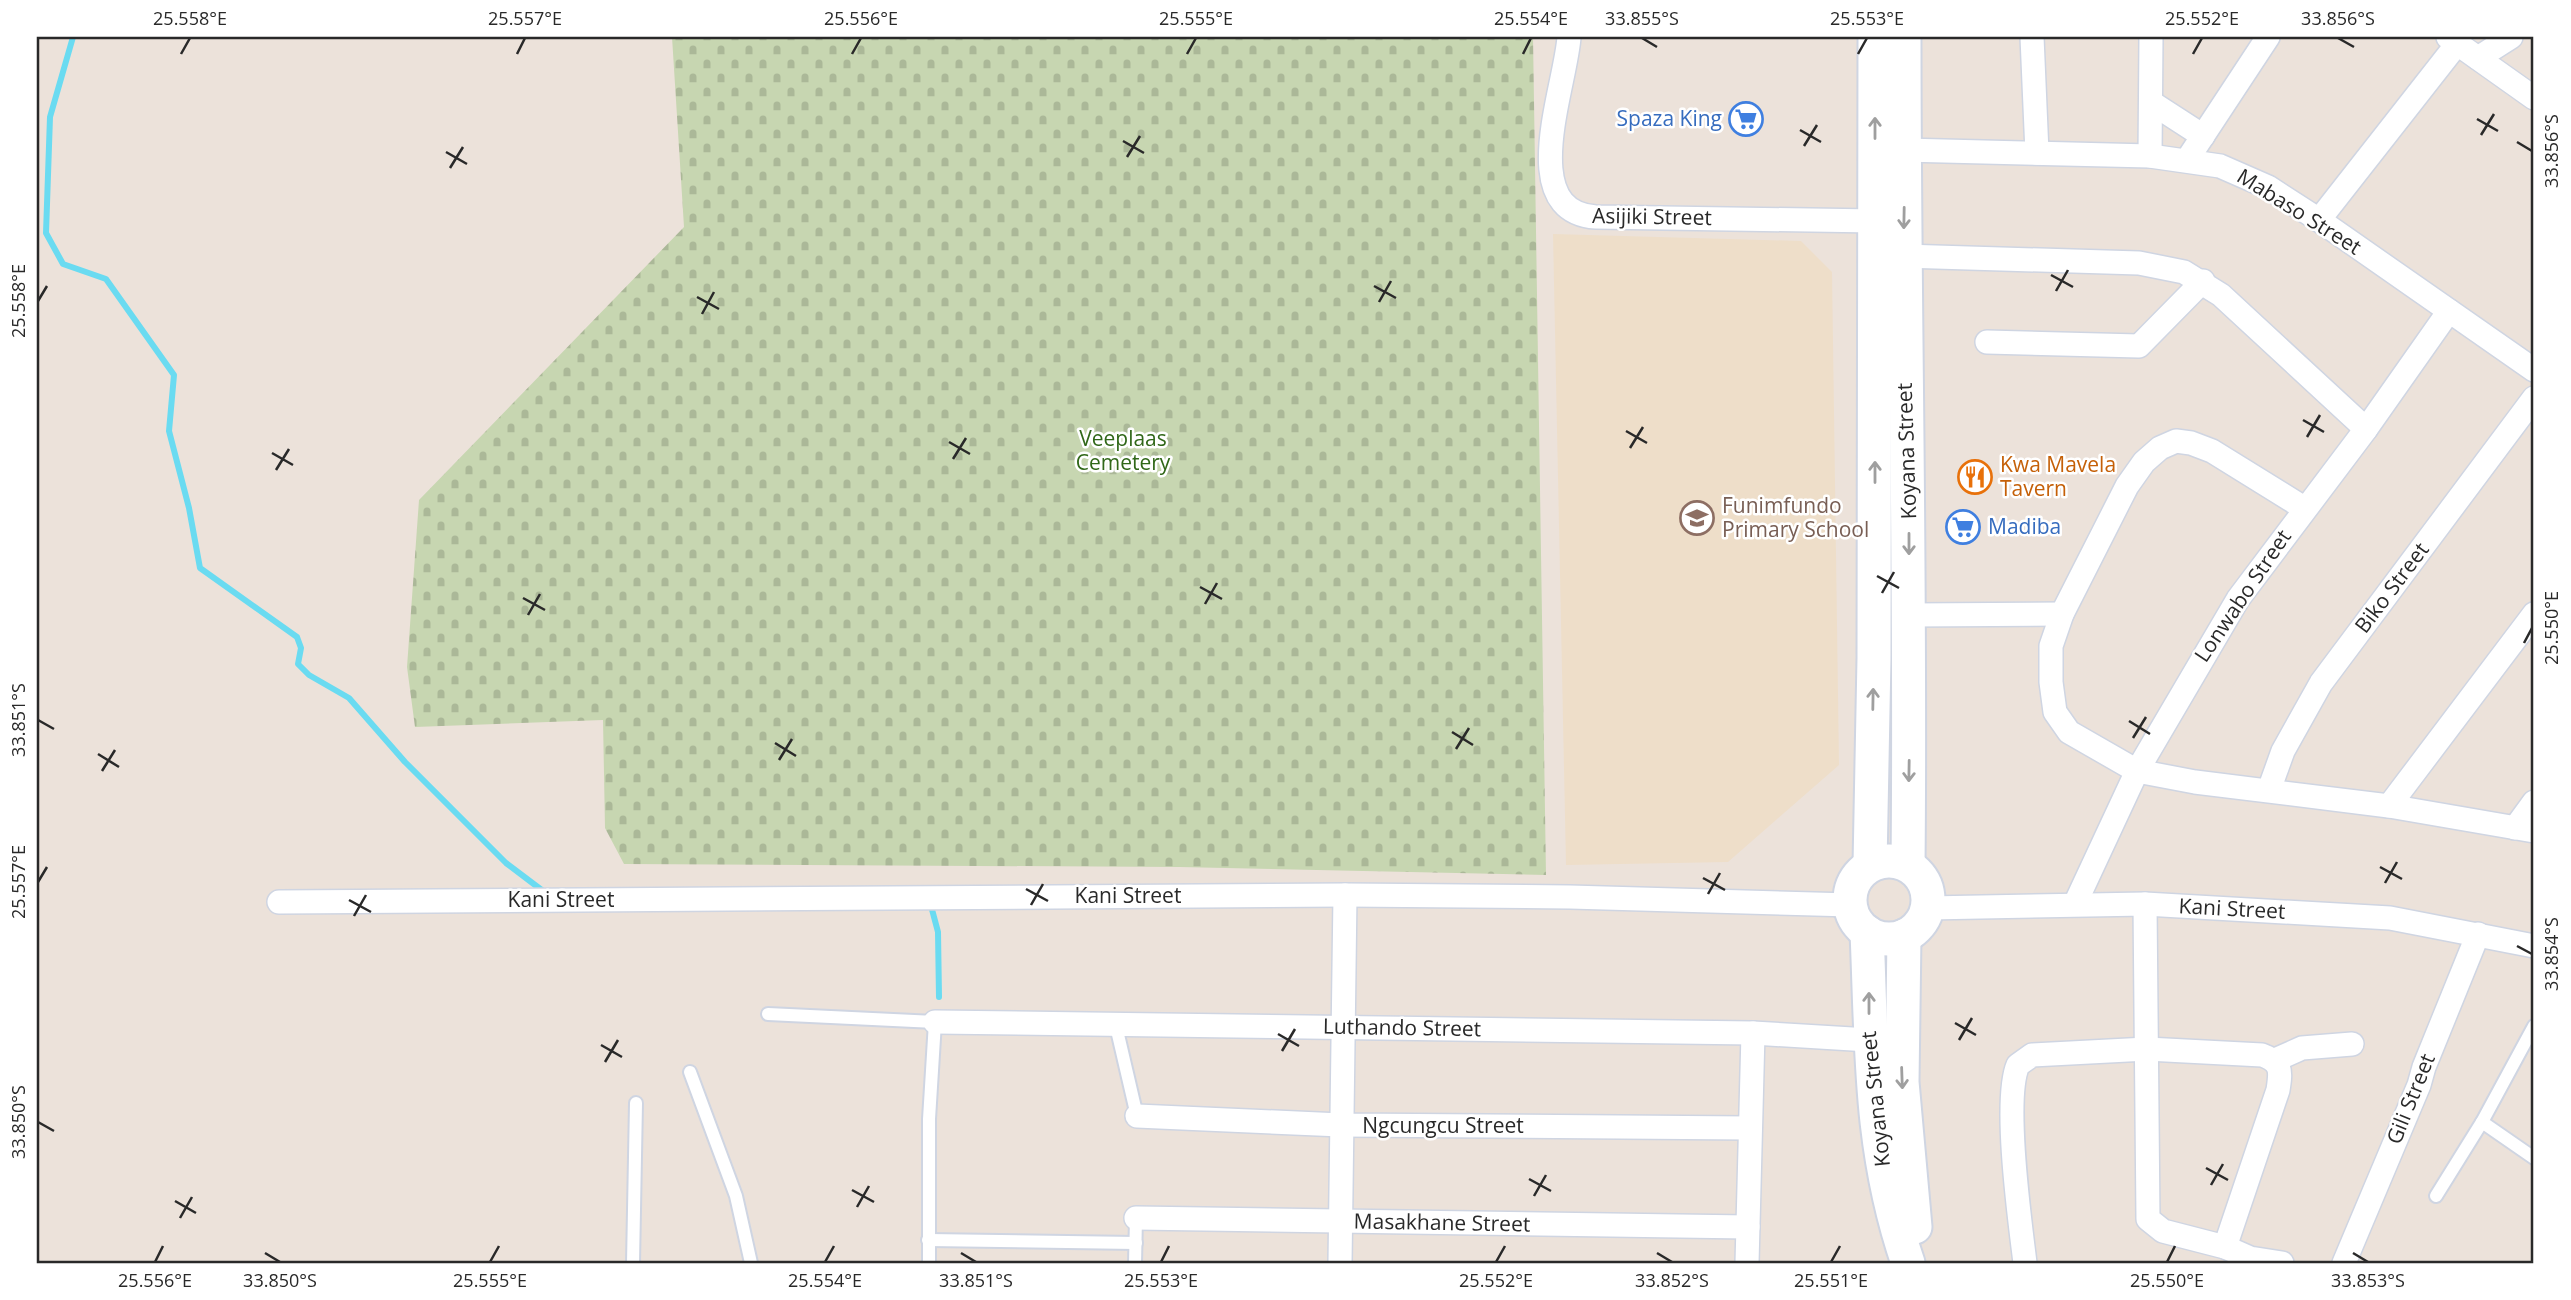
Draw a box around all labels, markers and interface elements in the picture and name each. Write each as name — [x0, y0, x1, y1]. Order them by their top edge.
text: 25.558°E — [153, 6, 227, 30]
text: 25.557°E — [488, 6, 562, 30]
text: 25.556°E — [824, 6, 898, 30]
text: 25.555°E — [1159, 6, 1233, 30]
text: 25.554°E — [1494, 6, 1568, 30]
text: 33.855°S — [1605, 6, 1679, 30]
text: 25.553°E — [1830, 6, 1904, 30]
text: 25.552°E — [2165, 6, 2239, 30]
text: 33.856°S — [2301, 6, 2375, 30]
supermarket icon: Spaza King — [1727, 100, 1765, 138]
place label: Spaza King — [1617, 104, 1722, 132]
text: 33.856°S — [2539, 114, 2563, 188]
one-way arrow — [1868, 117, 1882, 140]
street label: Mabaso Street — [2232, 162, 2367, 261]
street label: Asijiki Street — [1592, 201, 1712, 231]
one-way arrow — [1897, 206, 1911, 229]
text: 25.558°E — [6, 264, 30, 338]
street label: Koyana Street — [1890, 382, 1922, 520]
park label: Veeplaas Cemetery — [1076, 424, 1171, 476]
place label: Kwa Mavela Tavern — [2000, 450, 2116, 502]
restaurant icon: Kwa Mavela Tavern — [1956, 458, 1994, 496]
one-way arrow — [1868, 460, 1882, 483]
place label: Funimfundo Primary School — [1722, 491, 1869, 543]
school or university icon: Funimfundo Primary School — [1678, 499, 1716, 537]
supermarket icon: Madiba — [1944, 508, 1982, 546]
place label: Madiba — [1988, 512, 2061, 540]
street label: Lonwabo Street — [2188, 524, 2297, 667]
one-way arrow — [1902, 532, 1916, 555]
street label: Biko Street — [2348, 536, 2434, 638]
text: 25.550°E — [2539, 591, 2563, 665]
text: 33.851°S — [6, 683, 30, 757]
one-way arrow — [1867, 688, 1880, 711]
one-way arrow — [1902, 759, 1916, 782]
text: 25.557°E — [6, 845, 30, 919]
street label: Kani Street — [1075, 881, 1181, 909]
street label: Kani Street — [508, 885, 614, 913]
street label: Kani Street — [2178, 891, 2286, 925]
text: 33.854°S — [2539, 917, 2563, 991]
one-way arrow — [1862, 992, 1876, 1015]
street label: Luthando Street — [1323, 1012, 1481, 1042]
street label: Koyana Street — [1854, 1030, 1896, 1168]
street label: Gili Street — [2379, 1049, 2441, 1148]
one-way arrow — [1896, 1066, 1909, 1089]
text: 33.850°S — [6, 1085, 30, 1159]
street label: Ngcungcu Street — [1362, 1111, 1524, 1139]
street label: Masakhane Street — [1353, 1206, 1531, 1238]
text: 25.556°E — [118, 1268, 192, 1292]
text: 33.850°S — [243, 1268, 317, 1292]
text: 25.555°E — [453, 1268, 527, 1292]
text: 25.554°E — [788, 1268, 862, 1292]
text: 33.851°S — [939, 1268, 1013, 1292]
text: 25.553°E — [1124, 1268, 1198, 1292]
text: 25.552°E — [1459, 1268, 1533, 1292]
text: 33.852°S — [1635, 1268, 1709, 1292]
text: 25.551°E — [1794, 1268, 1868, 1292]
text: 25.550°E — [2130, 1268, 2204, 1292]
text: 33.853°S — [2331, 1268, 2405, 1292]

